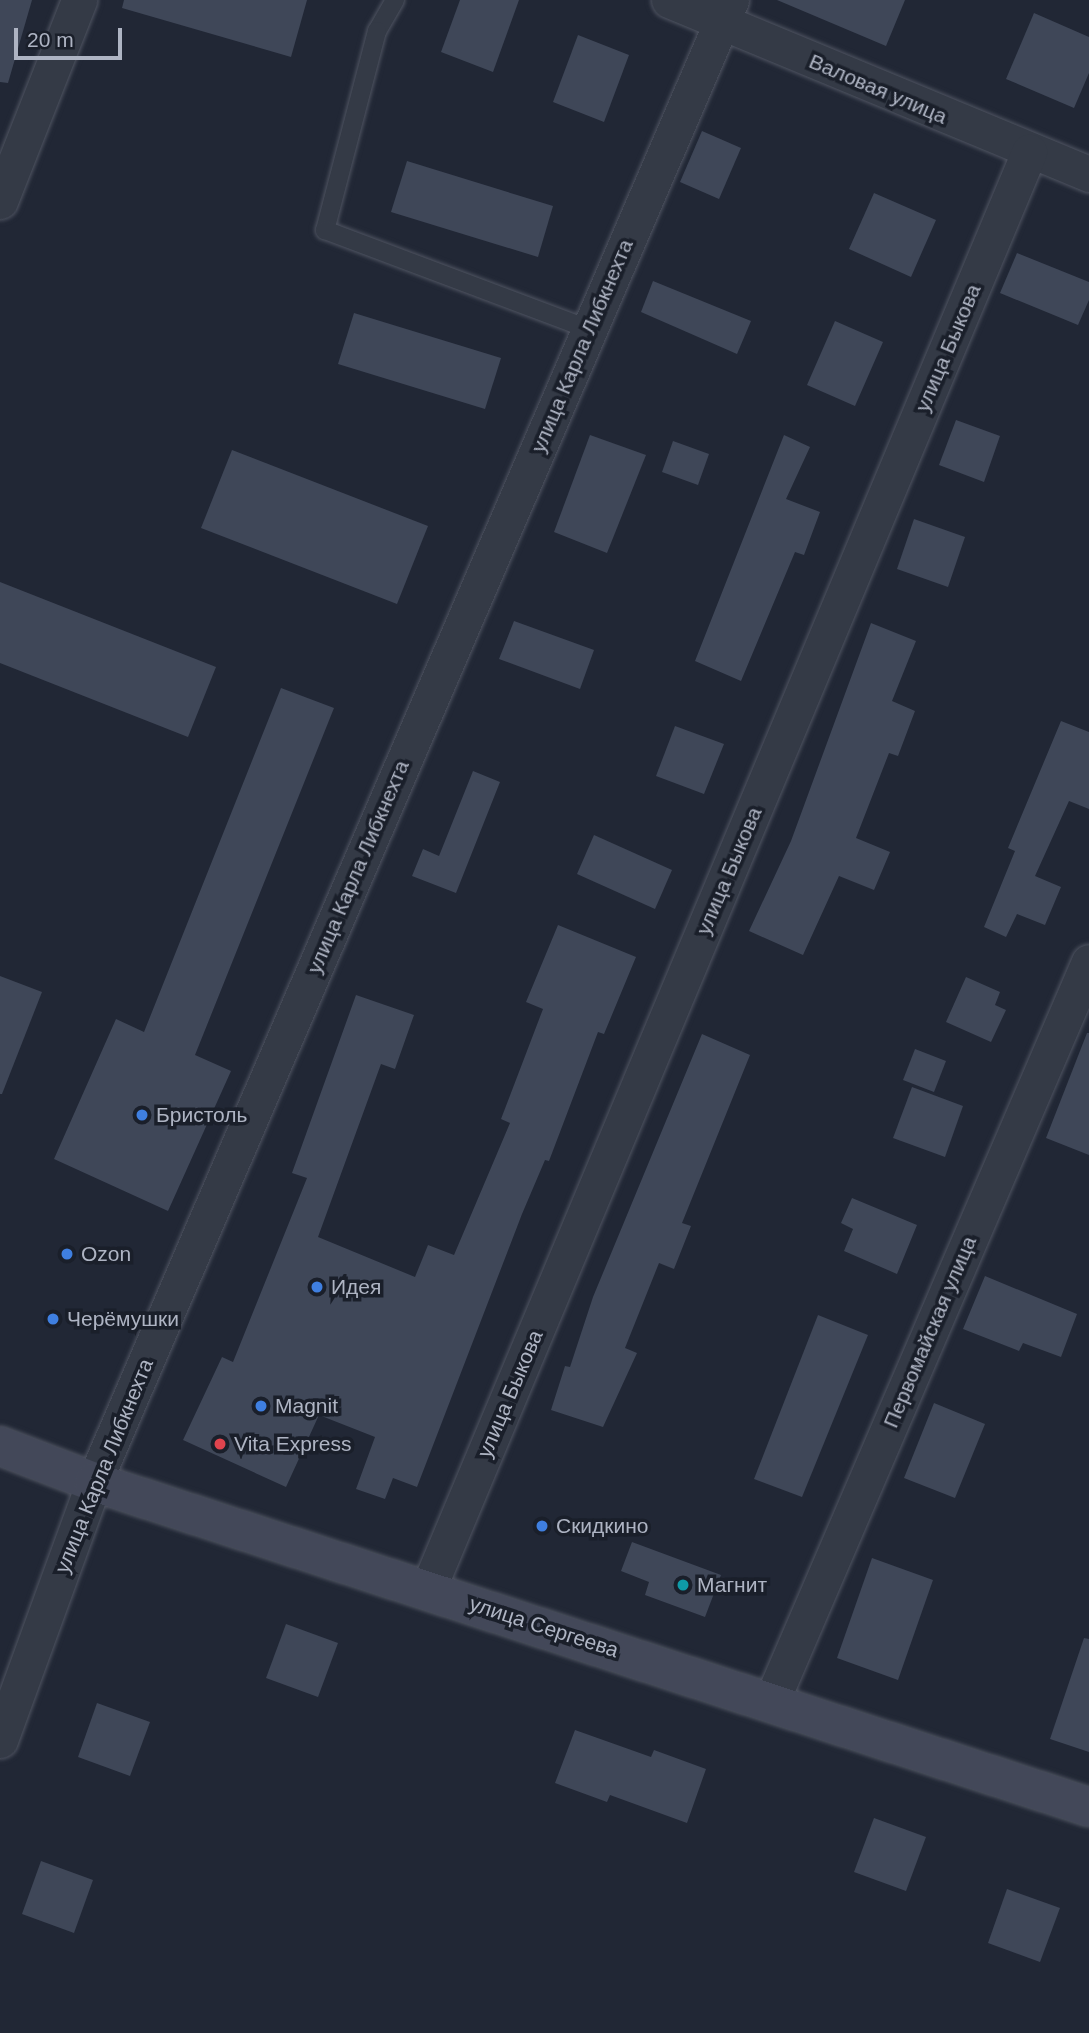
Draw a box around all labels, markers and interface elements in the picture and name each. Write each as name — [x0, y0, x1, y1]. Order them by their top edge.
scale bar — [18, 14, 126, 58]
text: 20 m — [27, 28, 74, 51]
street label: Валовая улица — [805, 49, 951, 129]
street label: улица Карла Либкнехта — [526, 236, 638, 456]
street label: улица Быкова — [910, 280, 986, 416]
street label: улица Карла Либкнехта — [302, 757, 414, 977]
street label: улица Быкова — [691, 803, 767, 939]
place label: Бристоль — [156, 1102, 247, 1128]
marker: Бристоль — [134, 1107, 150, 1123]
street label: Первомайская улица — [878, 1232, 982, 1432]
place label: Ozon — [81, 1241, 131, 1267]
marker: Ozon — [59, 1246, 75, 1262]
place label: Идея — [331, 1274, 381, 1300]
marker: Идея — [309, 1279, 325, 1295]
place label: Черёмушки — [67, 1306, 179, 1332]
marker: Черёмушки — [45, 1311, 61, 1327]
street label: улица Быкова — [472, 1326, 548, 1462]
street label: улица Карла Либкнехта — [49, 1355, 159, 1577]
place label: Magnit — [275, 1393, 338, 1419]
marker: Magnit — [253, 1398, 269, 1414]
place label: Vita Express — [234, 1431, 351, 1457]
marker: Vita Express — [212, 1436, 228, 1452]
place label: Скидкино — [556, 1513, 649, 1539]
marker: Скидкино — [534, 1518, 550, 1534]
place label: Магнит — [697, 1572, 767, 1598]
marker: Магнит — [675, 1577, 691, 1593]
street label: улица Сергеева — [466, 1591, 622, 1663]

